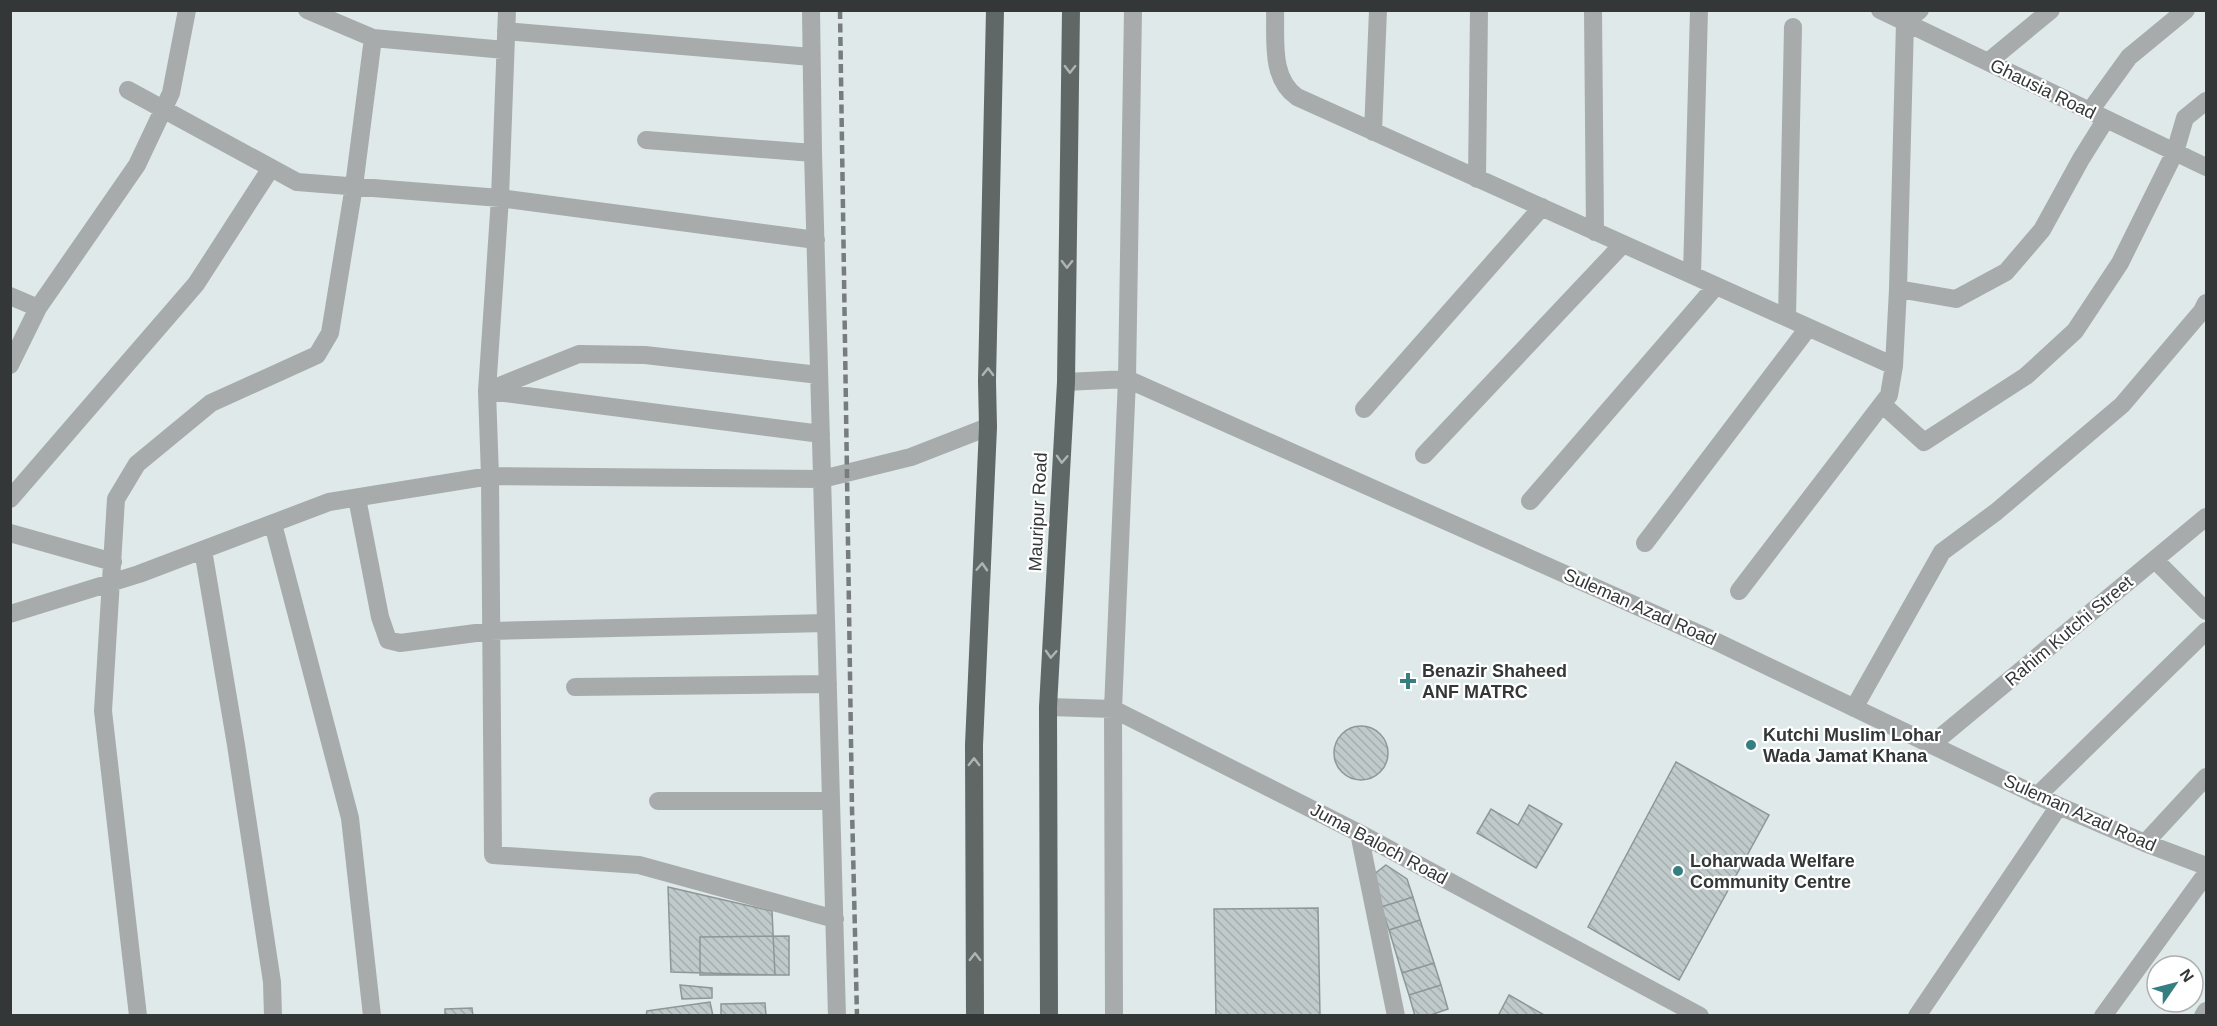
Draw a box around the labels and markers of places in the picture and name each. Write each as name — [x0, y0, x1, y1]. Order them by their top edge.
place label: Benazir Shaheed ANF MATRC — [1422, 661, 1567, 702]
marker: Benazir Shaheed ANF MATRC — [1399, 672, 1417, 690]
place label: Kutchi Muslim Lohar Wada Jamat Khana — [1763, 725, 1941, 766]
marker: Kutchi Muslim Lohar Wada Jamat Khana — [1744, 738, 1758, 752]
place label: Loharwada Welfare Community Centre — [1690, 851, 1855, 892]
marker: Loharwada Welfare Community Centre — [1671, 864, 1685, 878]

